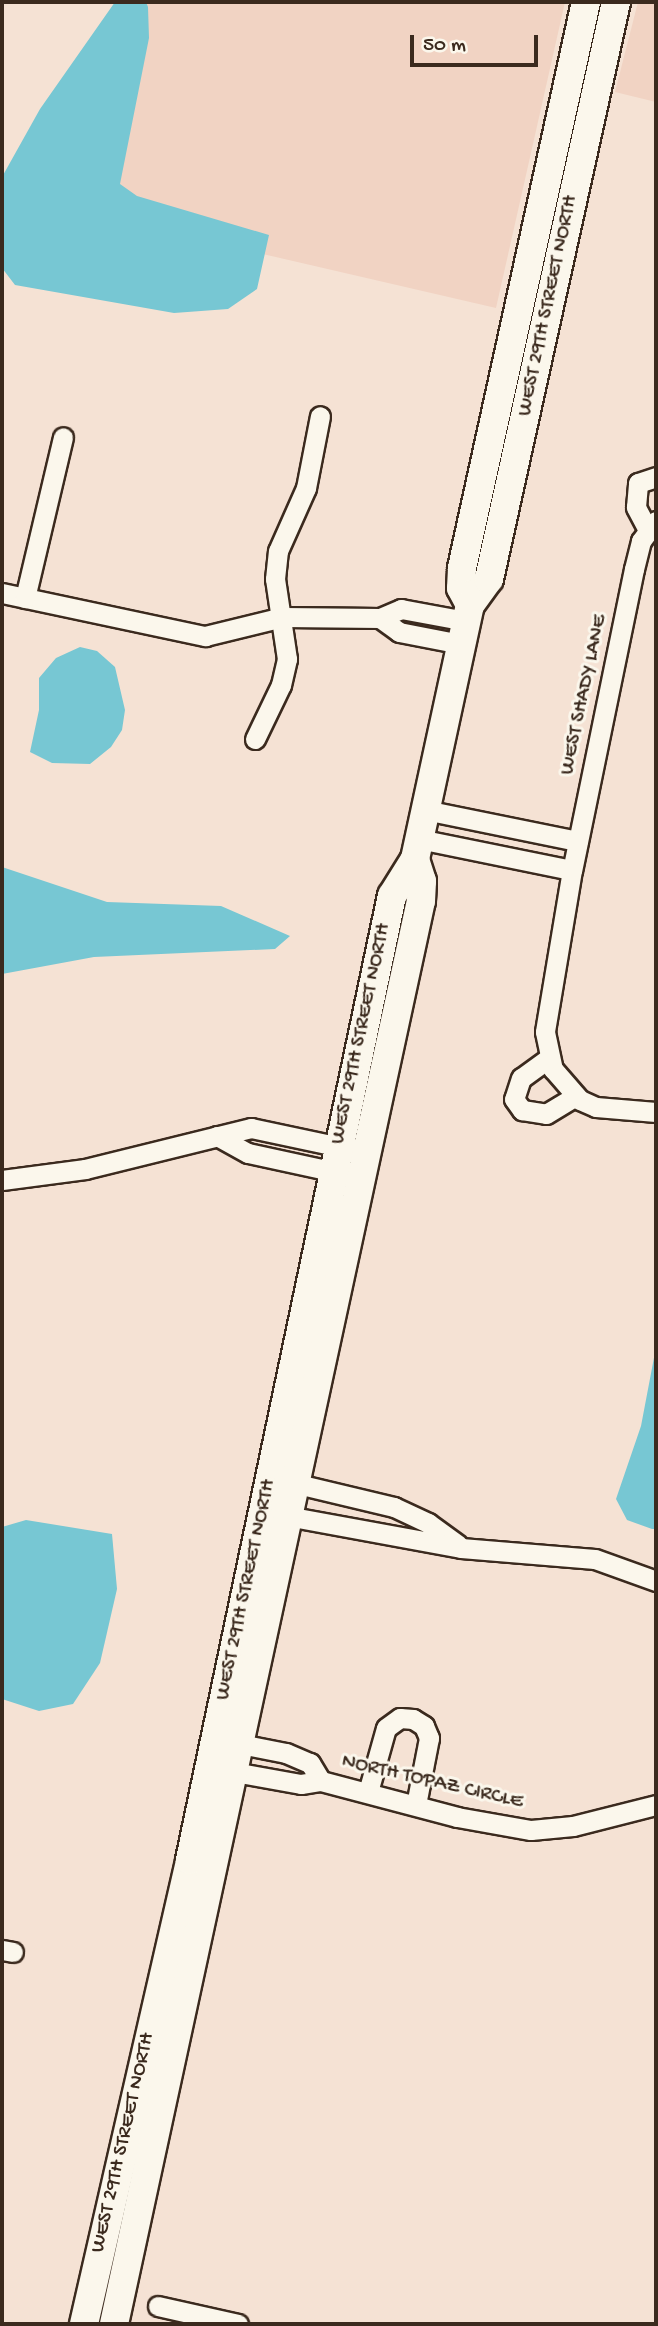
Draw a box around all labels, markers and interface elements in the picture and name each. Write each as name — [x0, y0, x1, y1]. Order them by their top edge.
scale bar — [413, 21, 541, 65]
text: 50 m — [423, 34, 466, 59]
street label: WEST 29TH STREET NORTH — [513, 193, 585, 419]
street label: WEST SHADY LANE — [556, 613, 614, 777]
street label: WEST 29TH STREET NORTH — [326, 921, 398, 1147]
street label: WEST 29TH STREET NORTH — [211, 1477, 283, 1703]
street label: NORTH TOPAZ CIRCLE — [339, 1750, 525, 1816]
street label: WEST 29TH STREET NORTH — [86, 2031, 162, 2255]

